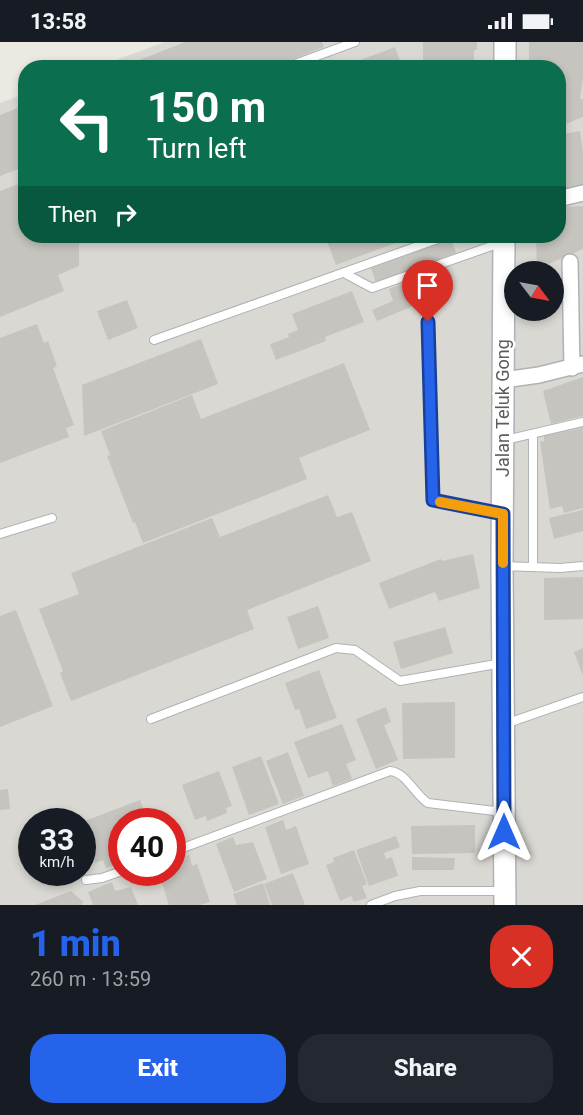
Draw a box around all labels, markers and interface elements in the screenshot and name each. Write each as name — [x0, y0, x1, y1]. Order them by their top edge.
text: 13:58 — [30, 9, 87, 34]
text: 150 m — [147, 83, 266, 132]
icon: left — [48, 84, 126, 162]
text: Turn left — [147, 133, 247, 165]
icon: right — [109, 198, 142, 231]
text: Then — [48, 202, 97, 227]
pin — [402, 260, 453, 322]
north arrow — [504, 261, 564, 321]
map controls — [504, 261, 564, 321]
icon: arrive — [411, 269, 444, 302]
street label: Jalan Teluk Gong — [492, 339, 513, 477]
position arrow — [472, 800, 536, 864]
speed limit sign: 40 — [108, 808, 186, 886]
text: 33 — [40, 822, 74, 857]
text: km/h — [39, 853, 75, 871]
text: 1 min — [30, 923, 121, 965]
button: close — [490, 925, 553, 988]
text: 260 m · 13:59 — [30, 967, 151, 991]
button: Exit — [30, 1034, 286, 1103]
button: Share — [298, 1034, 553, 1103]

